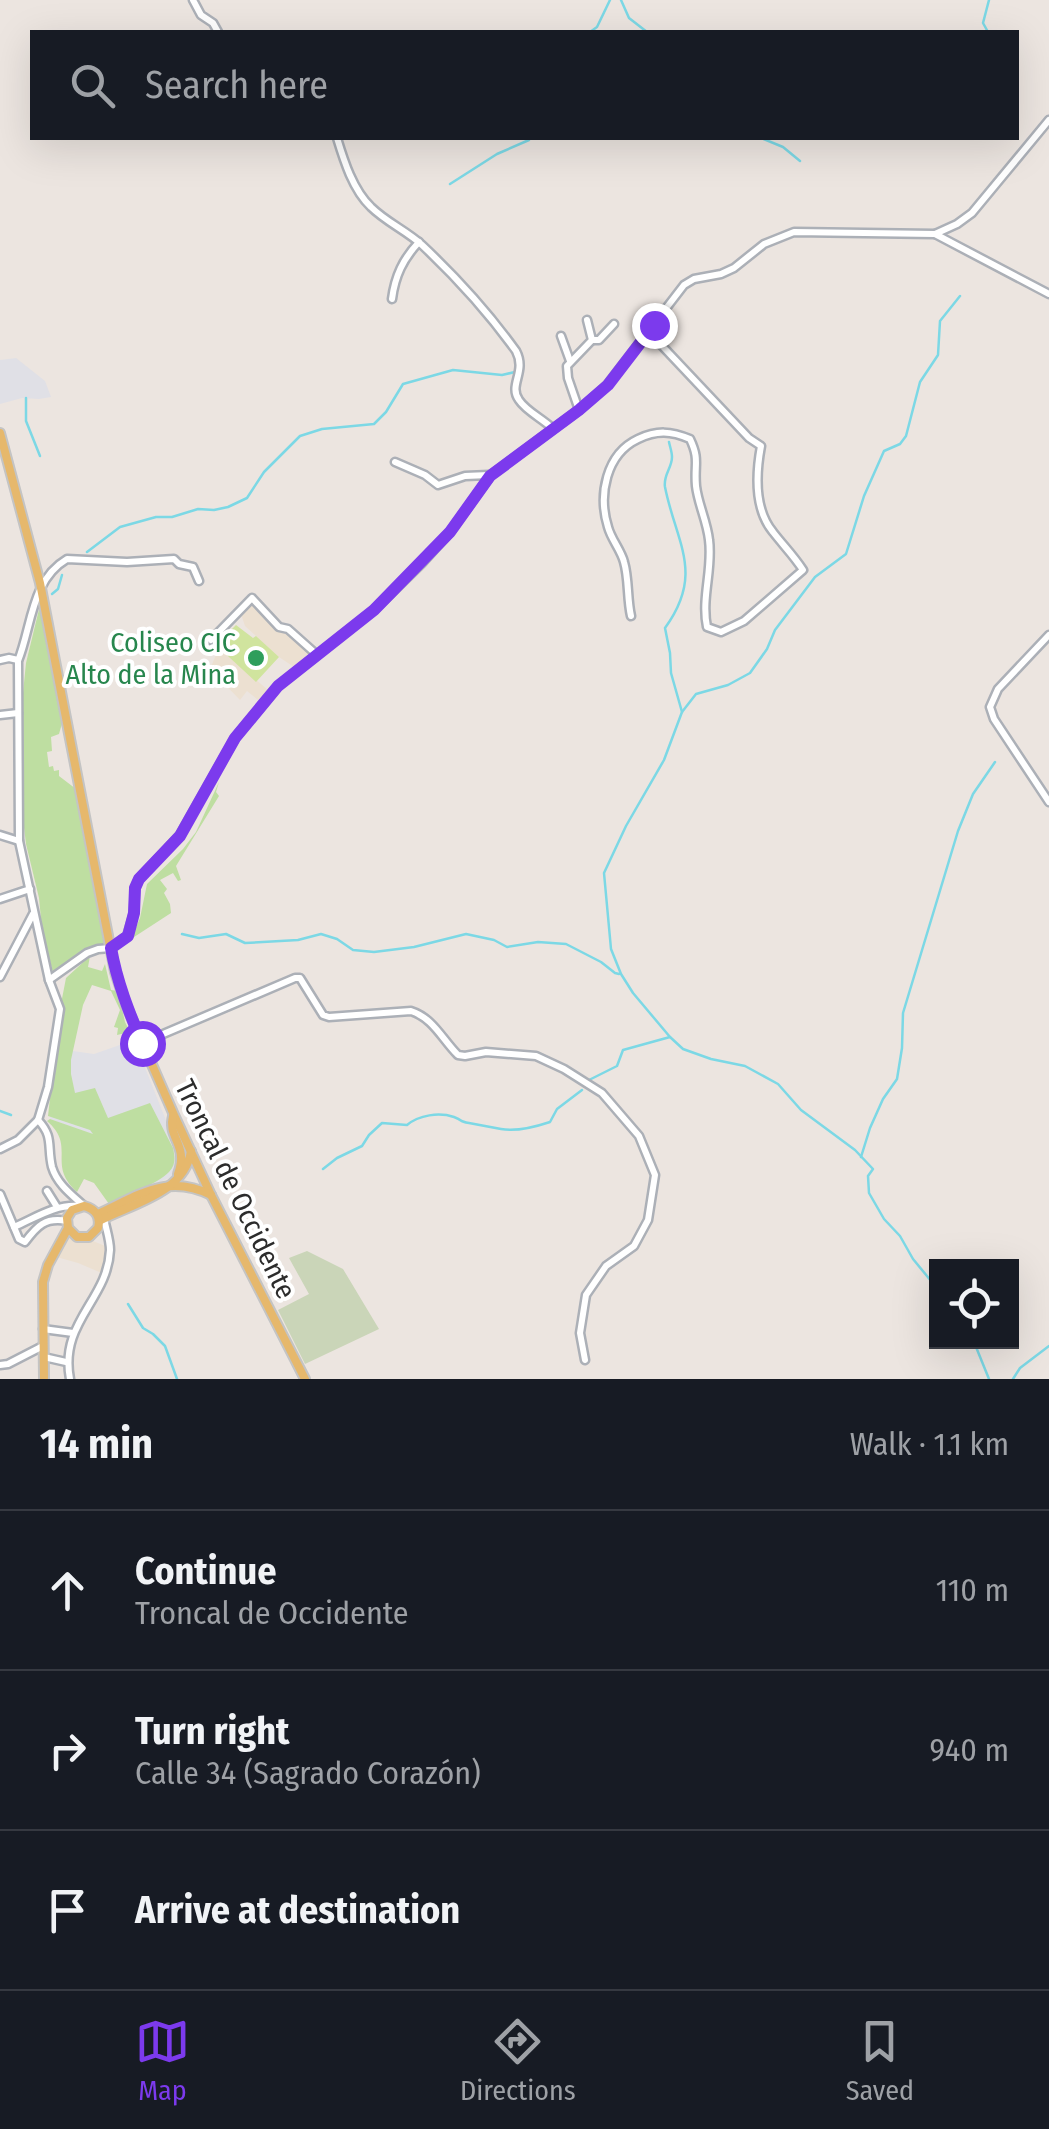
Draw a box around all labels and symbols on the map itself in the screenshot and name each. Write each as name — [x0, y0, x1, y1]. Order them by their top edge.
route end — [632, 303, 678, 349]
place label: Coliseo CIC Alto de la Mina — [65, 626, 236, 691]
marker: Coliseo CIC Alto de la Mina — [245, 647, 267, 669]
route start — [120, 1021, 166, 1067]
street label: Troncal de Occidente — [168, 1074, 303, 1304]

